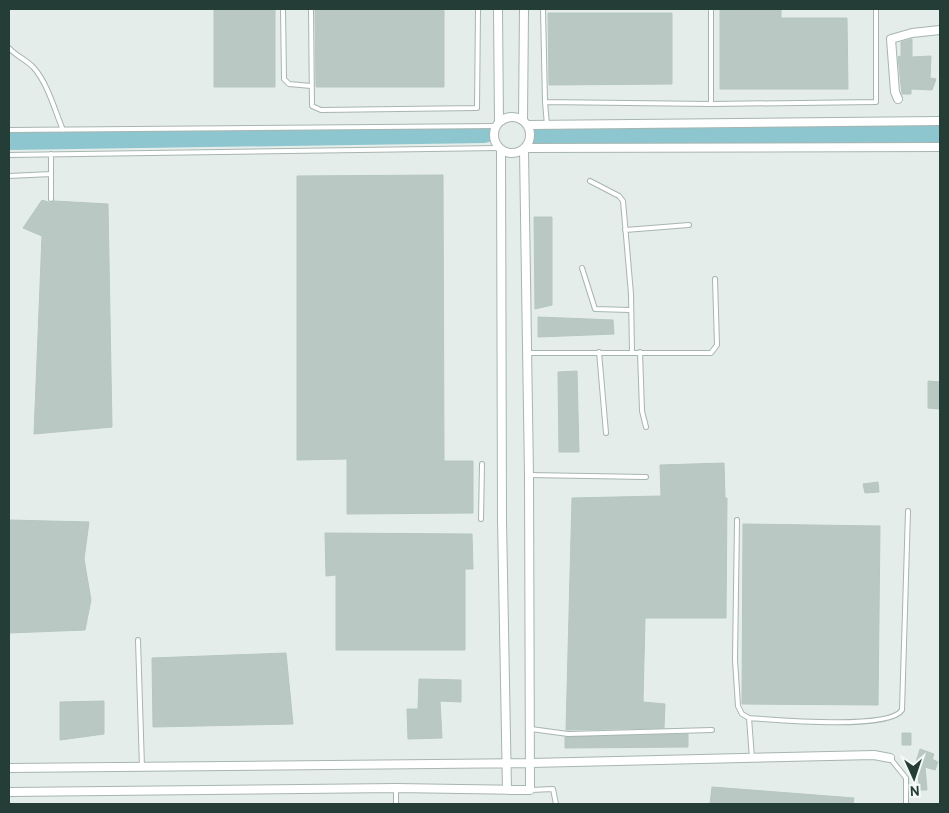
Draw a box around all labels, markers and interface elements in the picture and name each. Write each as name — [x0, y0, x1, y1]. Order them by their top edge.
north arrow — [889, 753, 939, 803]
text: N — [909, 781, 920, 798]

